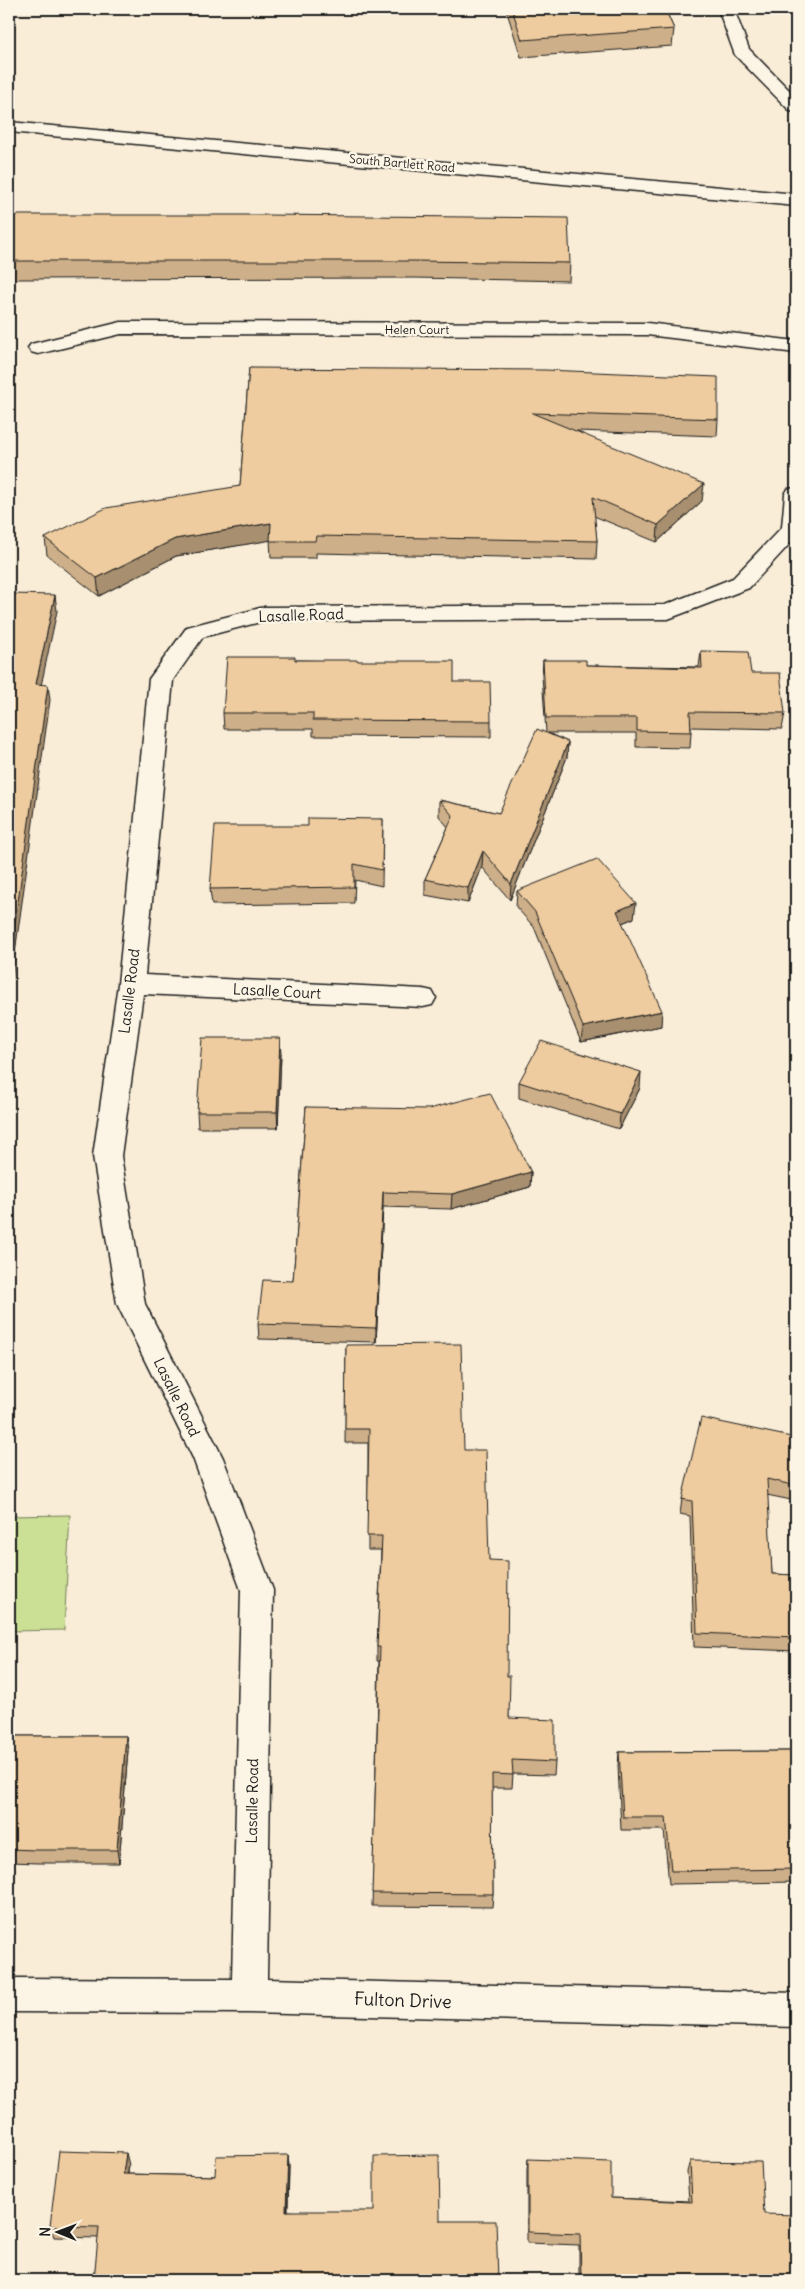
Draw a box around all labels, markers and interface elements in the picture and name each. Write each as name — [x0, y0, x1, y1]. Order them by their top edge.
street label: South Bartlett Road — [348, 151, 456, 175]
street label: Helen Court — [385, 322, 449, 337]
street label: Lasalle Road — [258, 604, 344, 626]
street label: Lasalle Road — [114, 947, 144, 1035]
street label: Lasalle Court — [232, 979, 322, 1003]
street label: Lasalle Road — [150, 1354, 204, 1440]
street label: Lasalle Road — [242, 1758, 262, 1844]
street label: Fulton Drive — [354, 1987, 452, 2013]
north arrow — [32, 2206, 82, 2256]
text: N — [36, 2227, 54, 2237]

